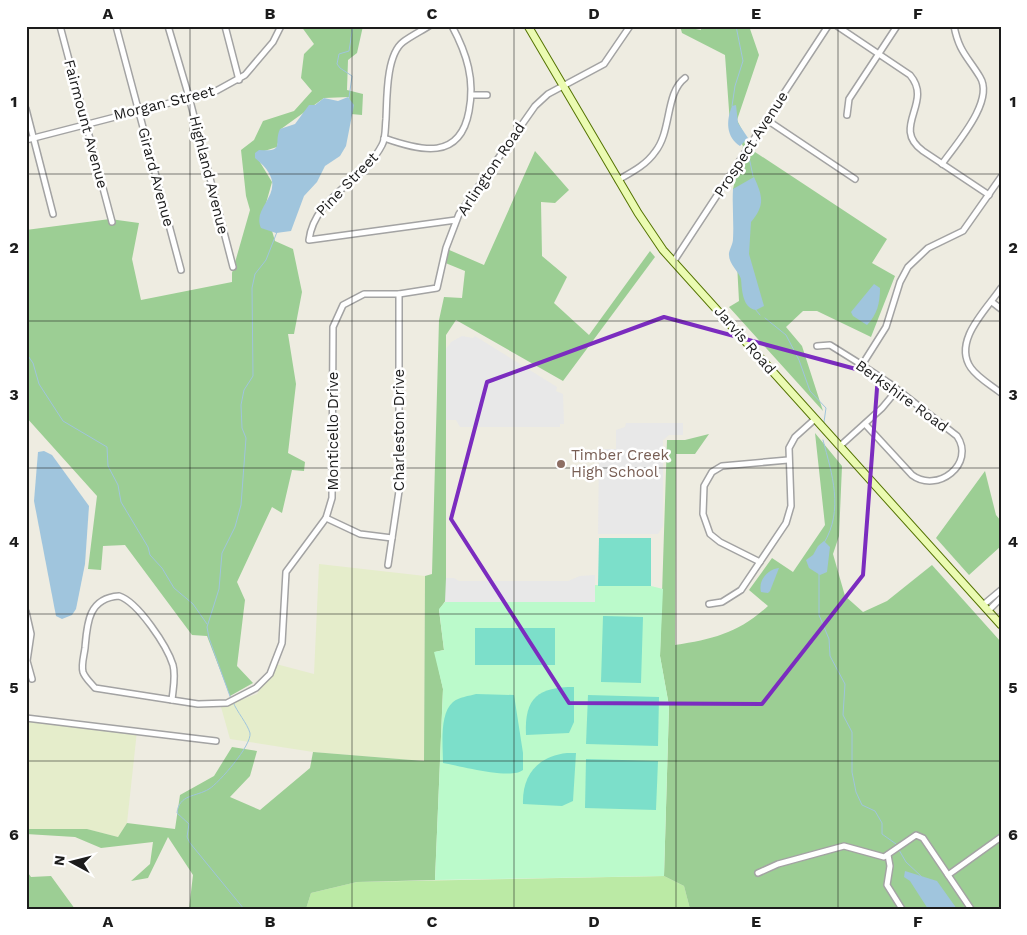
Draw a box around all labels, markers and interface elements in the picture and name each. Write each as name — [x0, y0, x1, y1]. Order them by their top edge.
text: A — [103, 4, 114, 23]
text: B — [265, 4, 276, 23]
text: C — [427, 4, 438, 23]
text: D — [588, 4, 600, 23]
text: E — [751, 4, 761, 23]
text: F — [913, 4, 923, 23]
street label: Fairmount Avenue — [60, 58, 112, 190]
street label: Morgan Street — [112, 82, 217, 124]
street label: Prospect Avenue — [710, 88, 792, 200]
text: 1 — [11, 92, 17, 111]
text: 1 — [1010, 92, 1016, 111]
street label: Highland Avenue — [186, 114, 232, 236]
street label: Arlington Road — [453, 119, 529, 219]
street label: Girard Avenue — [134, 125, 178, 229]
street label: Pine Street — [312, 148, 382, 220]
text: 2 — [9, 238, 19, 257]
text: 2 — [1008, 238, 1018, 257]
street label: Jarvis Road — [711, 302, 779, 378]
street label: Berkshire Road — [852, 356, 952, 436]
street label: Charleston Drive — [390, 369, 408, 491]
street label: Monticello Drive — [324, 372, 342, 490]
text: 3 — [9, 385, 19, 404]
text: 3 — [1008, 385, 1018, 404]
place label: Timber Creek High School — [571, 446, 670, 481]
marker: Timber Creek High School — [555, 458, 567, 470]
text: 4 — [9, 532, 19, 551]
text: 4 — [1008, 532, 1018, 551]
text: 5 — [9, 678, 19, 697]
text: 5 — [1008, 678, 1018, 697]
text: 6 — [9, 825, 19, 844]
text: 6 — [1008, 825, 1018, 844]
north arrow — [48, 838, 98, 888]
text: N — [51, 854, 68, 867]
text: A — [103, 912, 114, 931]
text: B — [265, 912, 276, 931]
text: C — [427, 912, 438, 931]
text: D — [588, 912, 600, 931]
text: E — [751, 912, 761, 931]
text: F — [913, 912, 923, 931]

